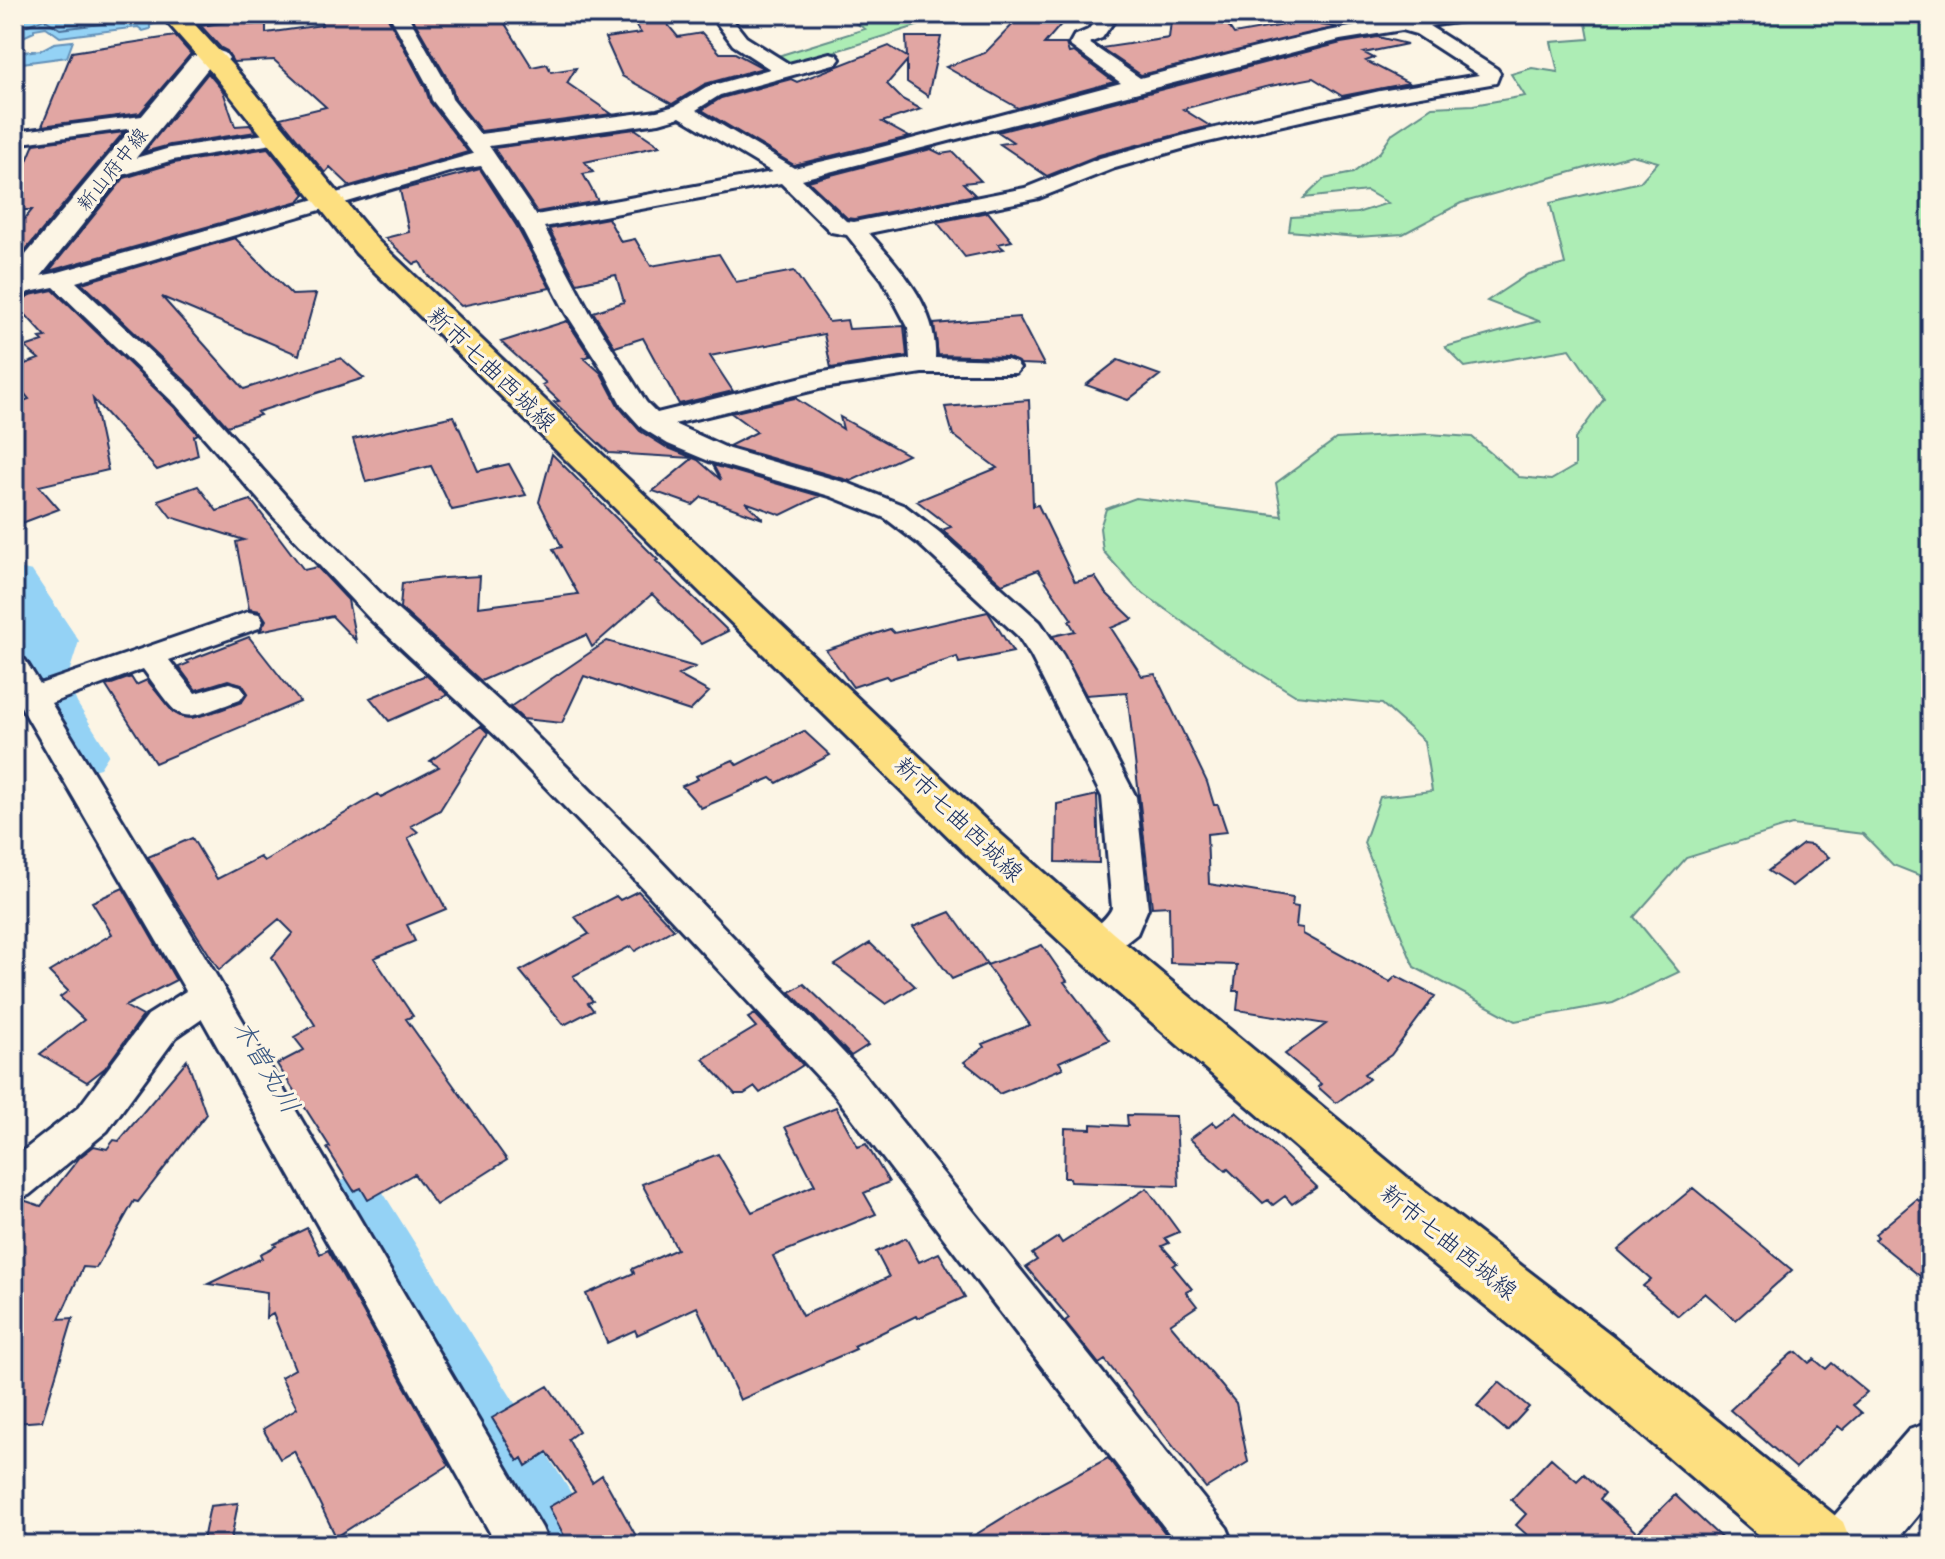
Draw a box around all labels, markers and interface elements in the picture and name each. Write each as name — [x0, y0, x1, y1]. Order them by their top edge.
street label: 新山府中線 — [70, 122, 154, 216]
street label: 新市七曲西城線 — [420, 299, 564, 439]
street label: 新市七曲西城線 — [887, 749, 1031, 889]
water label: 木曽丸川 — [225, 1012, 309, 1120]
street label: 新市七曲西城線 — [1374, 1177, 1524, 1307]

